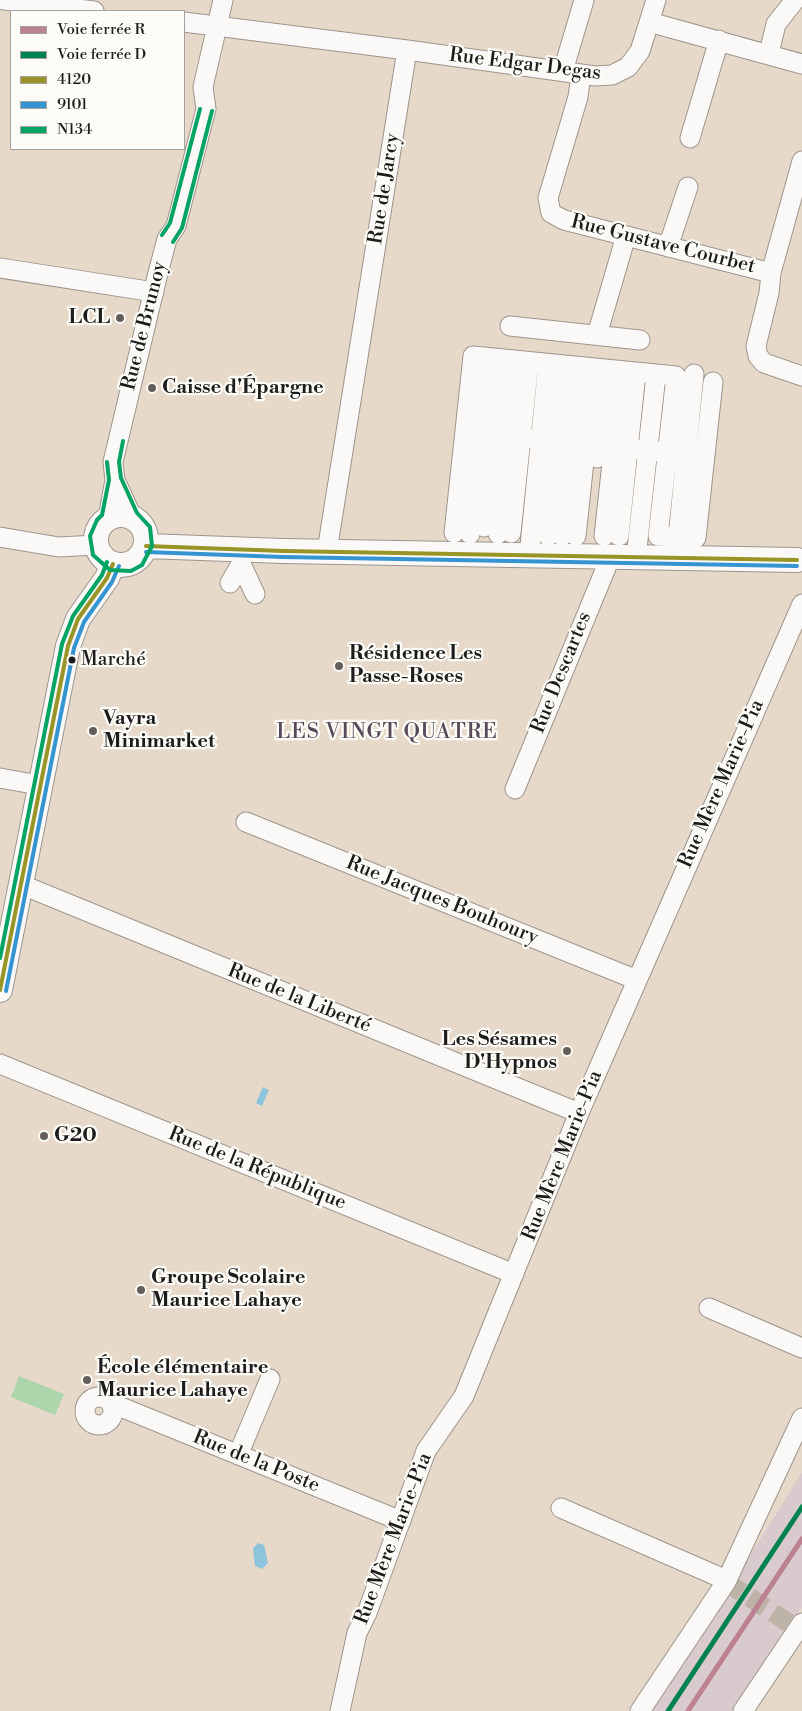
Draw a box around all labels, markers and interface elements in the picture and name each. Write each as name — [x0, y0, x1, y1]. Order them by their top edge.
legend — [10, 10, 185, 150]
text: Voie ferrée R — [57, 20, 145, 39]
street label: Rue Edgar Degas — [448, 44, 602, 86]
text: Voie ferrée D — [57, 45, 146, 64]
text: 4120 — [57, 70, 91, 89]
text: 9101 — [57, 95, 88, 114]
text: N134 — [57, 120, 92, 139]
street label: Rue de Jarcy — [364, 132, 406, 246]
street label: Rue Gustave Courbet — [568, 210, 758, 280]
street label: Rue de Brunoy — [117, 259, 173, 393]
place label: LCL — [69, 306, 110, 330]
marker: LCL — [114, 312, 126, 324]
place label: Caisse d'Épargne — [162, 376, 324, 400]
marker: Caisse d'Épargne — [146, 382, 158, 394]
street label: Rue Descartes — [527, 609, 597, 737]
place label: Résidence Les Passe-Roses — [349, 642, 482, 689]
place label: Marché — [81, 649, 146, 671]
marker: Marché — [67, 655, 77, 665]
marker: Résidence Les Passe-Roses — [333, 660, 345, 672]
street label: Rue Mère Marie-Pia — [674, 696, 770, 872]
place label: Vayra Minimarket — [103, 707, 215, 754]
district label: LES VINGT QUATRE — [274, 720, 500, 746]
marker: Vayra Minimarket — [87, 725, 99, 737]
street label: Rue Jacques Bouhoury — [342, 851, 542, 951]
street label: Rue de la Liberté — [224, 959, 374, 1039]
place label: Les Sésames D'Hypnos — [442, 1028, 557, 1075]
marker: Les Sésames D'Hypnos — [561, 1045, 573, 1057]
street label: Rue Mère Marie-Pia — [518, 1067, 608, 1245]
street label: Rue de la République — [165, 1122, 349, 1216]
place label: G20 — [54, 1124, 97, 1148]
marker: G20 — [38, 1130, 50, 1142]
place label: Groupe Scolaire Maurice Lahaye — [151, 1266, 305, 1313]
marker: Groupe Scolaire Maurice Lahaye — [135, 1284, 147, 1296]
place label: École élémentaire Maurice Lahaye — [97, 1356, 268, 1403]
marker: École élémentaire Maurice Lahaye — [81, 1374, 93, 1386]
street label: Rue de la Poste — [189, 1426, 323, 1498]
street label: Rue Mère Marie-Pia — [350, 1450, 438, 1628]

